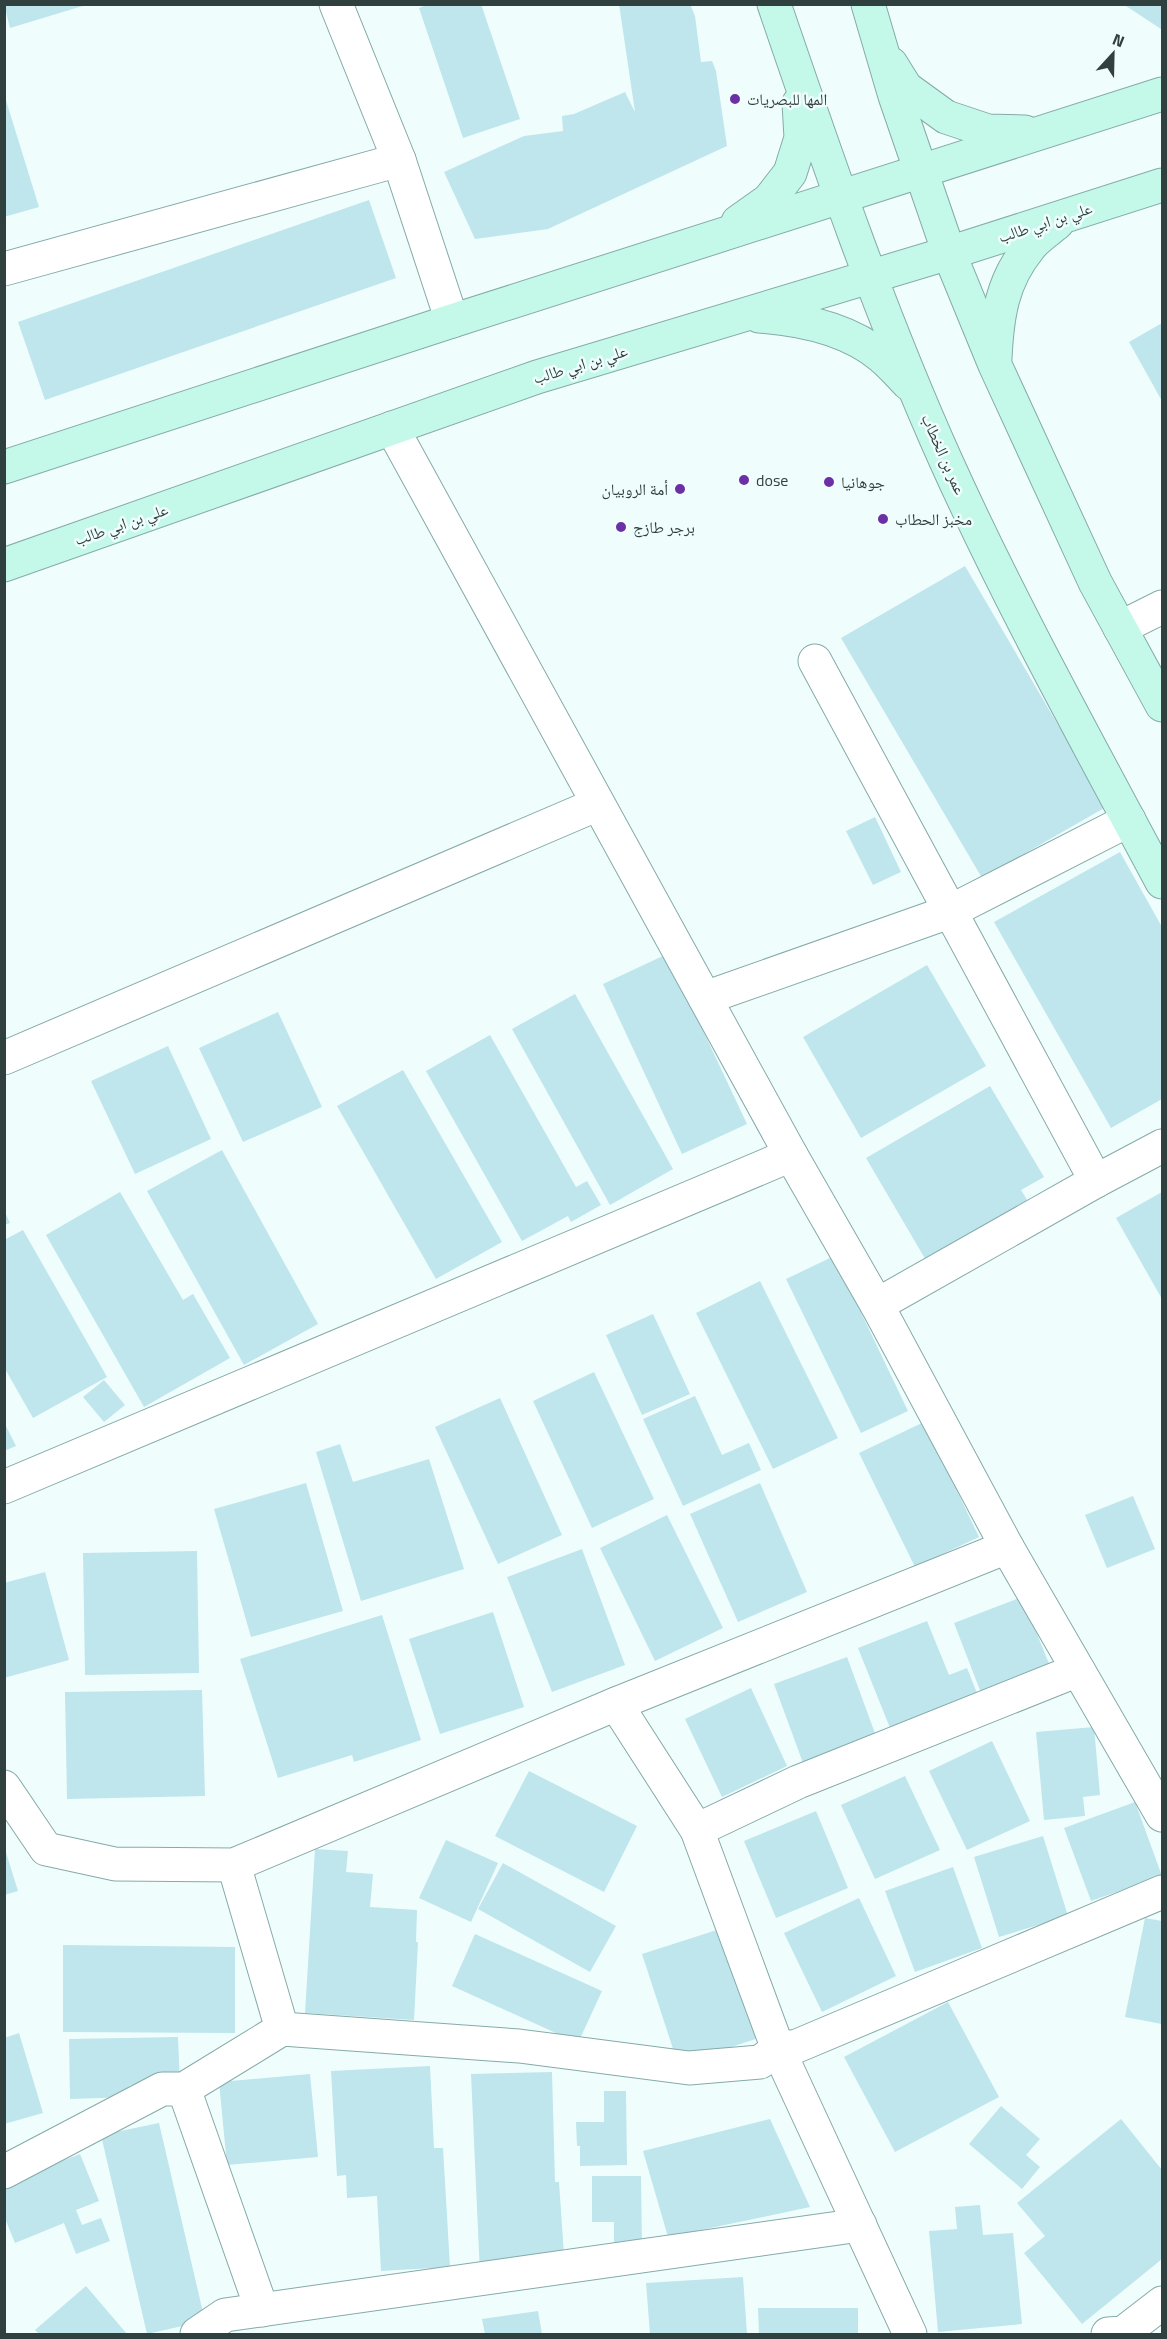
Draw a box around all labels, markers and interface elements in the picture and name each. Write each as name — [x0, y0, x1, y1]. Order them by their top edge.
north arrow — [1083, 24, 1143, 84]
text: N — [1109, 27, 1128, 53]
place label: المها للبصريات — [747, 87, 827, 111]
marker: المها للبصريات — [728, 92, 742, 106]
street label: علي بن ابي طالب — [995, 196, 1095, 250]
street label: علي بن ابي طالب — [530, 338, 630, 391]
street label: عمر بن الخطاب — [915, 410, 973, 498]
place label: dose — [756, 468, 788, 492]
place label: جوهانيا — [841, 470, 885, 494]
marker: dose — [737, 473, 751, 487]
marker: جوهانيا — [822, 475, 836, 489]
place label: أمة الروبيان — [601, 477, 668, 501]
marker: أمة الروبيان — [673, 482, 687, 496]
street label: علي بن ابي طالب — [71, 497, 171, 552]
place label: مخبز الحطاب — [895, 507, 972, 531]
marker: مخبز الحطاب — [876, 512, 890, 526]
place label: برجر طازج — [633, 515, 695, 539]
marker: برجر طازج — [614, 520, 628, 534]

